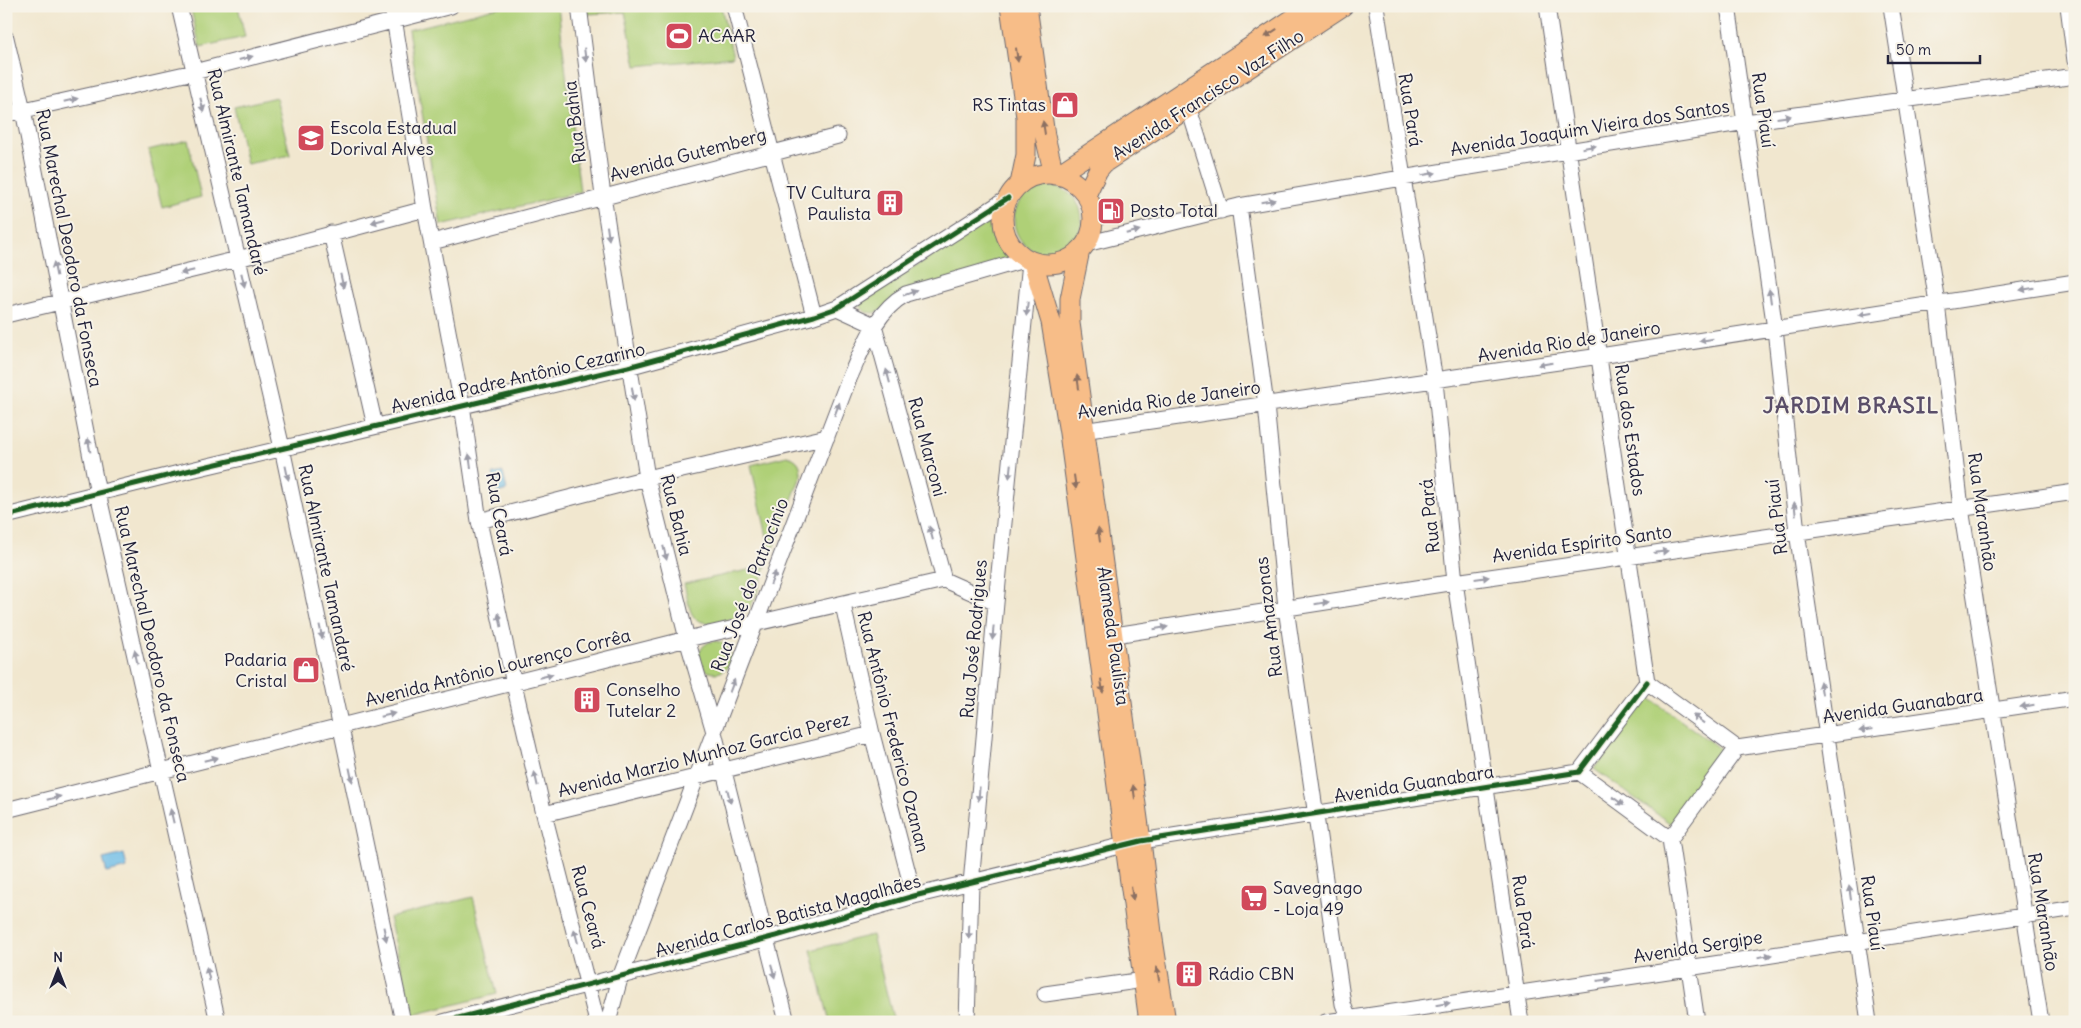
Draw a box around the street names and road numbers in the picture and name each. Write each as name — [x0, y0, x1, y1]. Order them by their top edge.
street label: Avenida Francisco Vaz Filho — [1108, 24, 1308, 165]
street label: Rua Almirante Tamandaré — [202, 66, 273, 278]
street label: Rua Pará — [1393, 71, 1428, 148]
street label: Rua Piauí — [1747, 71, 1780, 149]
street label: Rua Bahia — [558, 79, 591, 165]
street label: Avenida Joaquim Vieira dos Santos — [1449, 94, 1731, 161]
street label: Rua Marechal Deodoro da Fonseca — [31, 107, 108, 389]
street label: Avenida Gutemberg — [607, 123, 769, 186]
street label: Avenida Rio de Janeiro — [1476, 316, 1662, 367]
street label: Avenida Padre Antônio Cezarino — [389, 337, 647, 418]
street label: Rua dos Estados — [1610, 362, 1651, 498]
street label: Avenida Rio de Janeiro — [1076, 375, 1262, 424]
street label: Rua Marconi — [903, 395, 952, 499]
street label: Rua Maranhão — [1963, 451, 2002, 573]
street label: Rua Almirante Tamandaré — [293, 462, 360, 674]
street label: Rua Ceará — [481, 470, 518, 558]
street label: Rua Bahia — [655, 472, 698, 558]
street label: Rua Pará — [1414, 478, 1445, 554]
street label: Rua Piauí — [1760, 478, 1793, 556]
street label: Rua José do Patrocínio — [706, 495, 793, 675]
street label: Rua Marechal Deodoro da Fonseca — [109, 503, 196, 784]
street label: Avenida Espírito Santo — [1491, 520, 1673, 567]
street label: Rua Amazonas — [1250, 555, 1287, 679]
street label: Rua José Rodrigues — [955, 559, 992, 719]
street label: Alameda Paulista — [1092, 565, 1135, 707]
street label: Rua Antônio Frederico Ozanan — [852, 609, 935, 855]
street label: Avenida Antônio Lourenço Corrêa — [363, 623, 633, 712]
street label: Avenida Guanabara — [1821, 683, 1985, 728]
street label: Avenida Marzio Munhoz Garcia Perez — [555, 707, 853, 802]
street label: Avenida Guanabara — [1332, 760, 1495, 807]
street label: Rua Maranhão — [2023, 851, 2064, 973]
street label: Rua Ceará — [566, 863, 611, 951]
street label: Avenida Carlos Batista Magalhães — [653, 869, 923, 962]
street label: Rua Pará — [1507, 873, 1540, 950]
street label: Rua Piauí — [1856, 874, 1889, 952]
street label: Avenida Sergipe — [1632, 925, 1764, 968]

